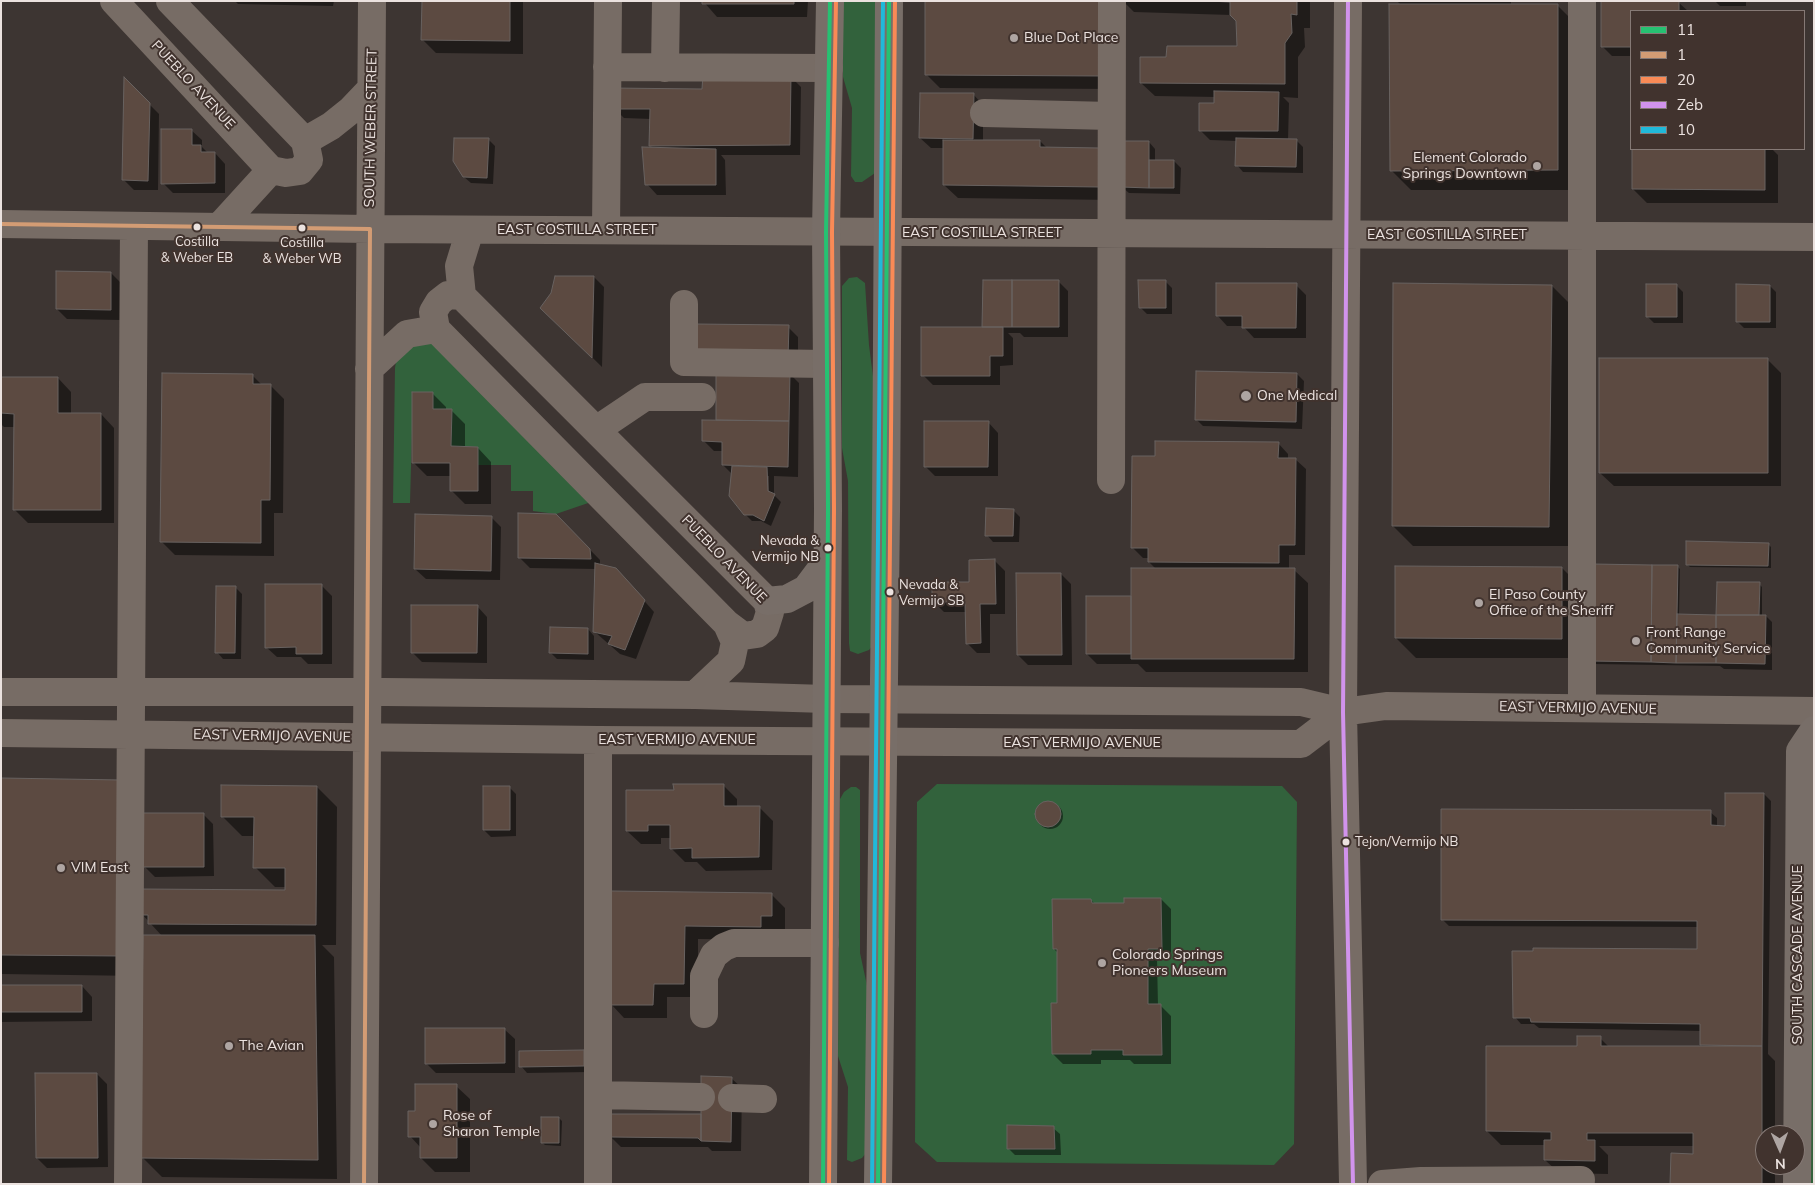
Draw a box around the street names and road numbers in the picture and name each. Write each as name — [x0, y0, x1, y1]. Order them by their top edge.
street label: PUEBLO AVENUE — [148, 37, 238, 133]
street label: SOUTH WEBER STREET — [361, 48, 381, 208]
street label: EAST COSTILLA STREET — [497, 222, 657, 238]
street label: EAST COSTILLA STREET — [902, 225, 1062, 241]
street label: EAST COSTILLA STREET — [1367, 227, 1527, 243]
street label: PUEBLO AVENUE — [678, 512, 770, 606]
street label: EAST VERMIJO AVENUE — [1499, 698, 1657, 718]
street label: EAST VERMIJO AVENUE — [193, 726, 351, 746]
street label: EAST VERMIJO AVENUE — [598, 732, 756, 748]
street label: EAST VERMIJO AVENUE — [1003, 735, 1161, 751]
street label: SOUTH CASCADE AVENUE — [1790, 865, 1806, 1045]

